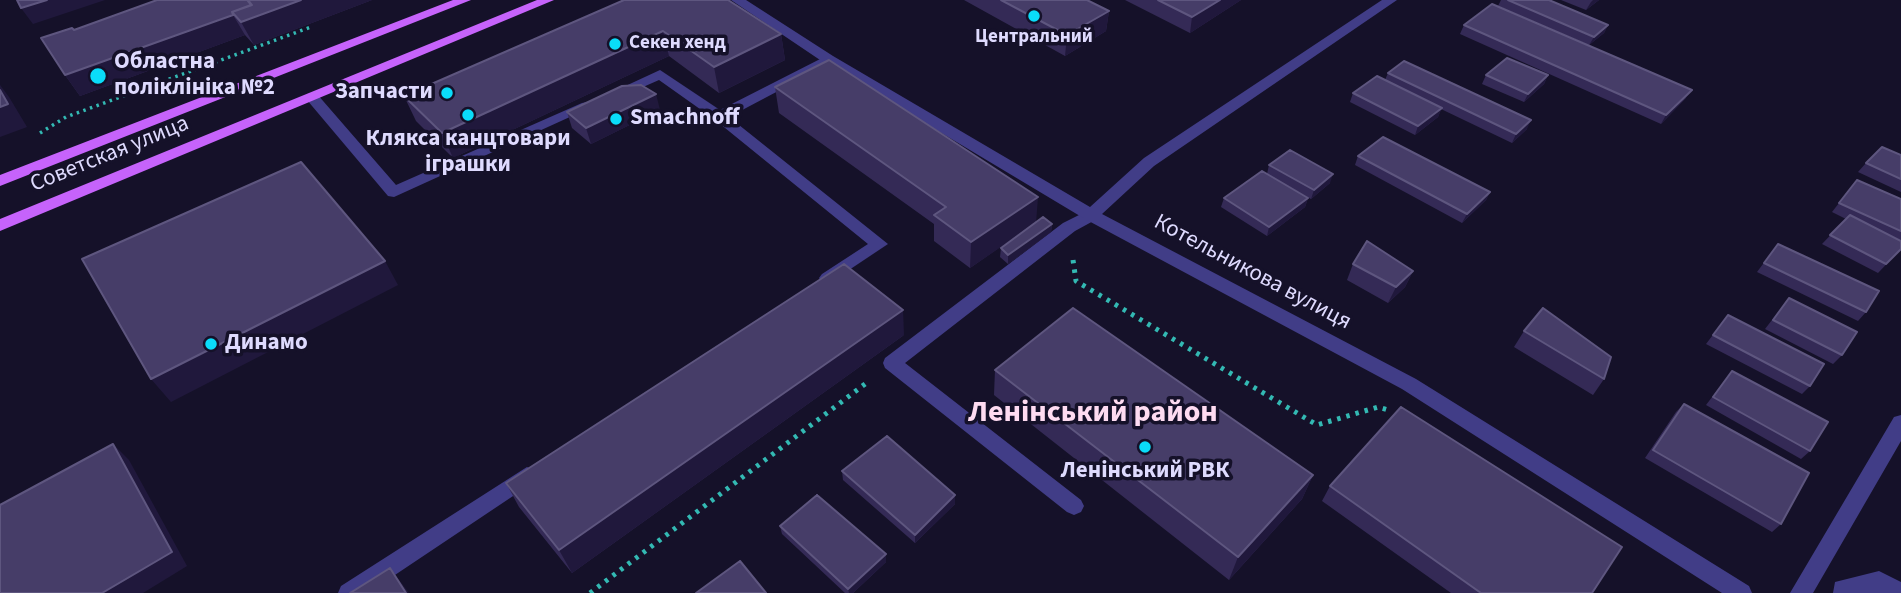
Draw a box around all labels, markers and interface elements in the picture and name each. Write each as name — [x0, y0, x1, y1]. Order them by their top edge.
marker: Центральний — [1026, 8, 1042, 24]
place label: Центральний — [975, 27, 1093, 49]
place label: Секен хенд — [629, 33, 726, 55]
marker: Секен хенд — [607, 36, 623, 52]
place label: Областна поліклініка №2 — [114, 49, 275, 103]
marker: Областна поліклініка №2 — [88, 66, 108, 86]
place label: Запчасти — [335, 79, 433, 107]
marker: Запчасти — [439, 85, 455, 101]
place label: Smachnoff — [630, 105, 739, 133]
marker: Клякса канцтовари іграшки — [460, 107, 476, 123]
street label: Советская улица — [27, 111, 193, 199]
marker: Smachnoff — [608, 111, 624, 127]
place label: Клякса канцтовари іграшки — [365, 126, 571, 180]
street label: Котельникова вулиця — [1149, 209, 1355, 337]
place label: Динамо — [225, 330, 308, 358]
marker: Динамо — [203, 336, 219, 352]
district label: Ленінський район — [968, 396, 1218, 432]
marker: Ленінський РВК — [1137, 439, 1153, 455]
place label: Ленінський РВК — [1061, 458, 1229, 486]

